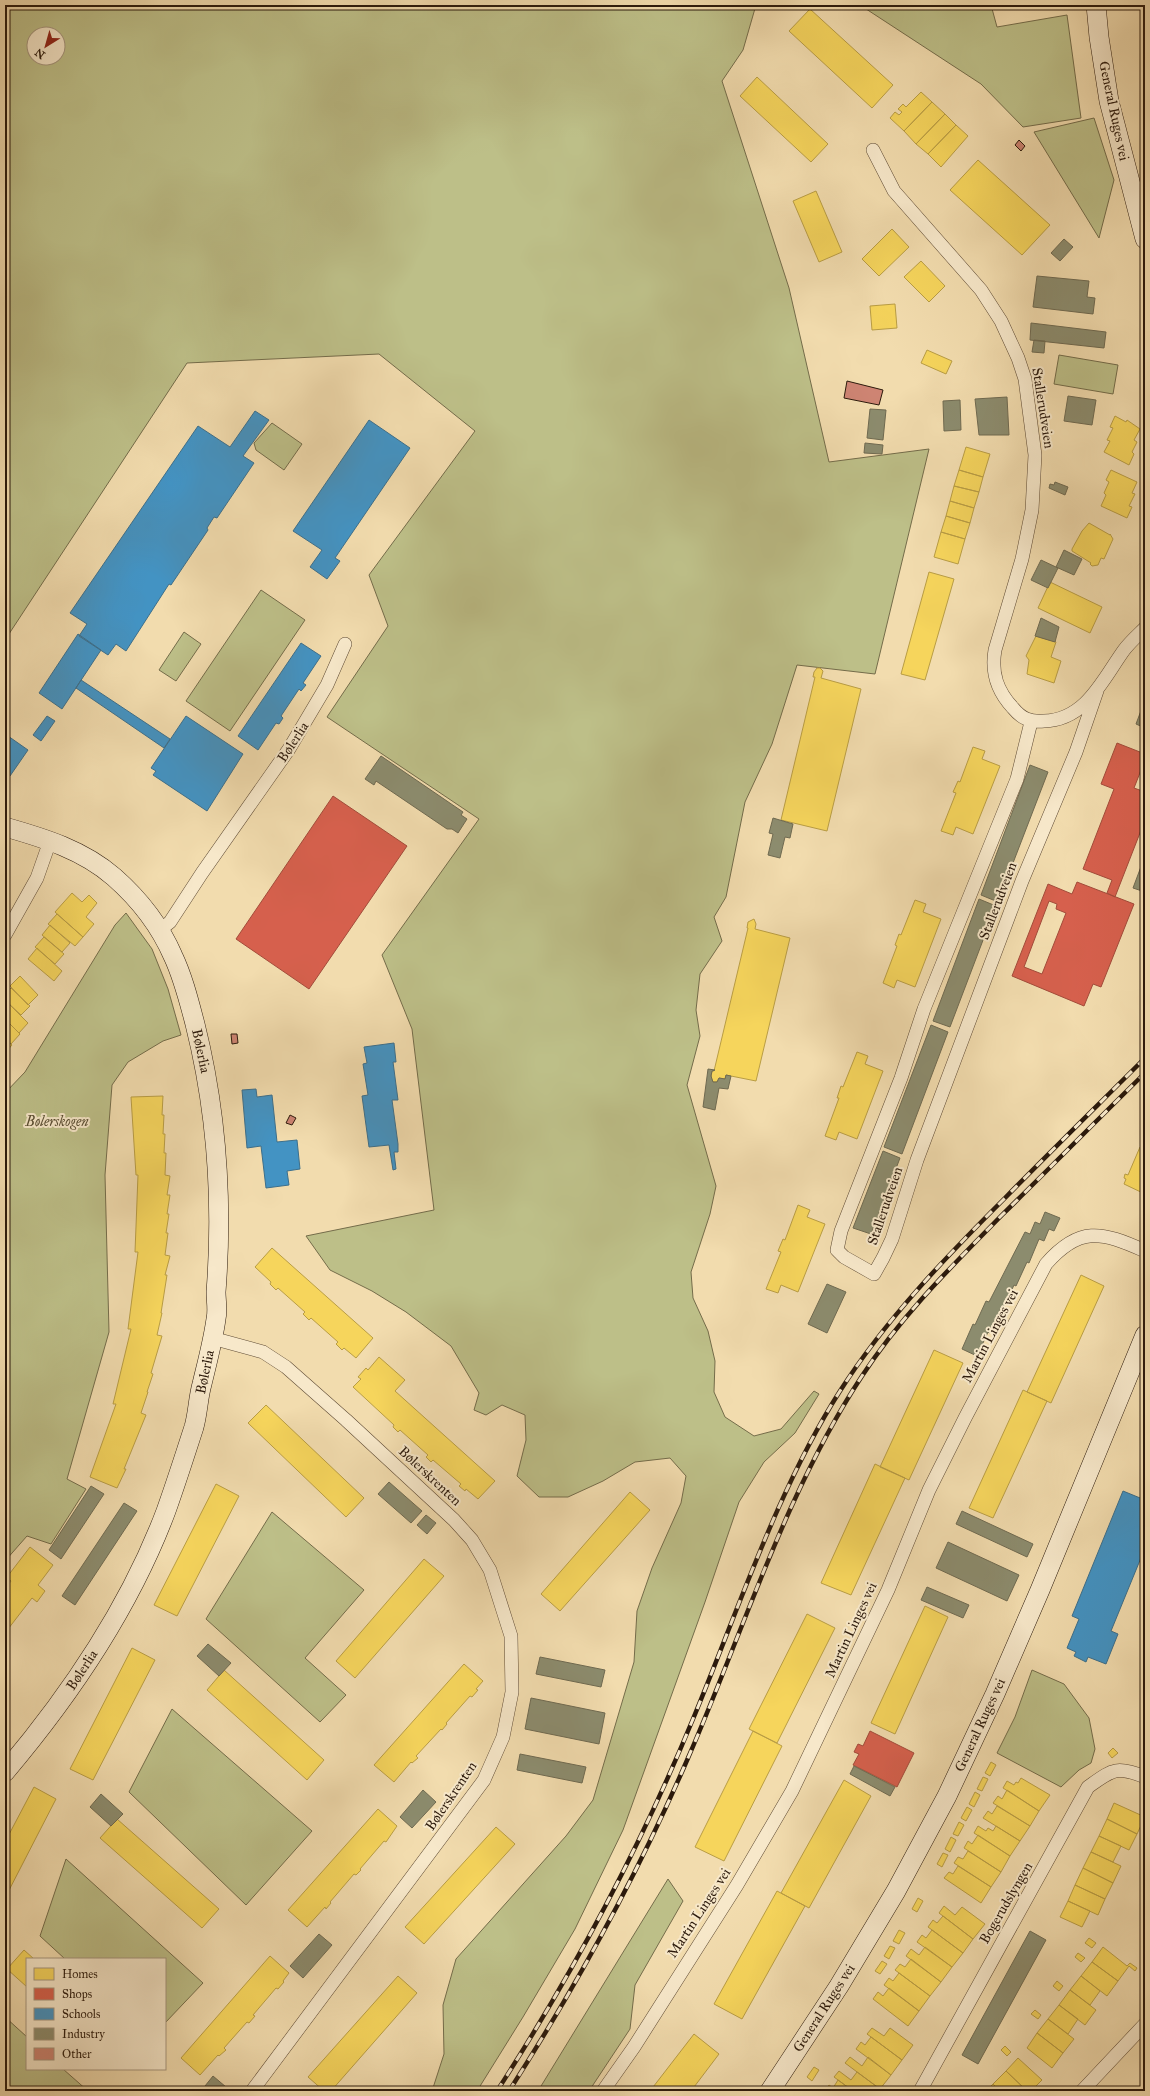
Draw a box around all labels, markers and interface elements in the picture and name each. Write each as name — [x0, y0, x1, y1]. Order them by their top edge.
north arrow — [26, 26, 66, 66]
text: N — [32, 45, 48, 62]
street label: General Ruges vei — [1095, 60, 1133, 162]
street label: Stallerudveien — [1028, 366, 1058, 450]
street label: Bølerlia — [274, 719, 312, 765]
street label: Stallerudveien — [975, 859, 1021, 942]
street label: Bølerlia — [188, 1027, 214, 1075]
park label: Bølerskogen — [25, 1113, 89, 1130]
street label: Stallerudveien — [864, 1164, 906, 1247]
street label: Martin Linges vei — [958, 1286, 1022, 1386]
street label: Bølerlia — [192, 1348, 218, 1396]
street label: Bølerskrenten — [395, 1443, 465, 1510]
street label: Martin Linges vei — [821, 1579, 881, 1680]
street label: Bølerlia — [63, 1647, 101, 1693]
street label: General Ruges vei — [951, 1675, 1009, 1775]
street label: Bølerskrenten — [422, 1758, 481, 1834]
street label: Bogerudslyngen — [976, 1859, 1036, 1947]
street label: Martin Linges vei — [664, 1865, 734, 1961]
legend — [26, 1958, 166, 2070]
street label: General Ruges vei — [789, 1961, 859, 2055]
text: Homes — [62, 1967, 98, 1981]
text: Shops — [62, 1987, 92, 2001]
text: Schools — [62, 2007, 100, 2021]
text: Industry — [62, 2027, 105, 2041]
text: Other — [62, 2047, 92, 2061]

